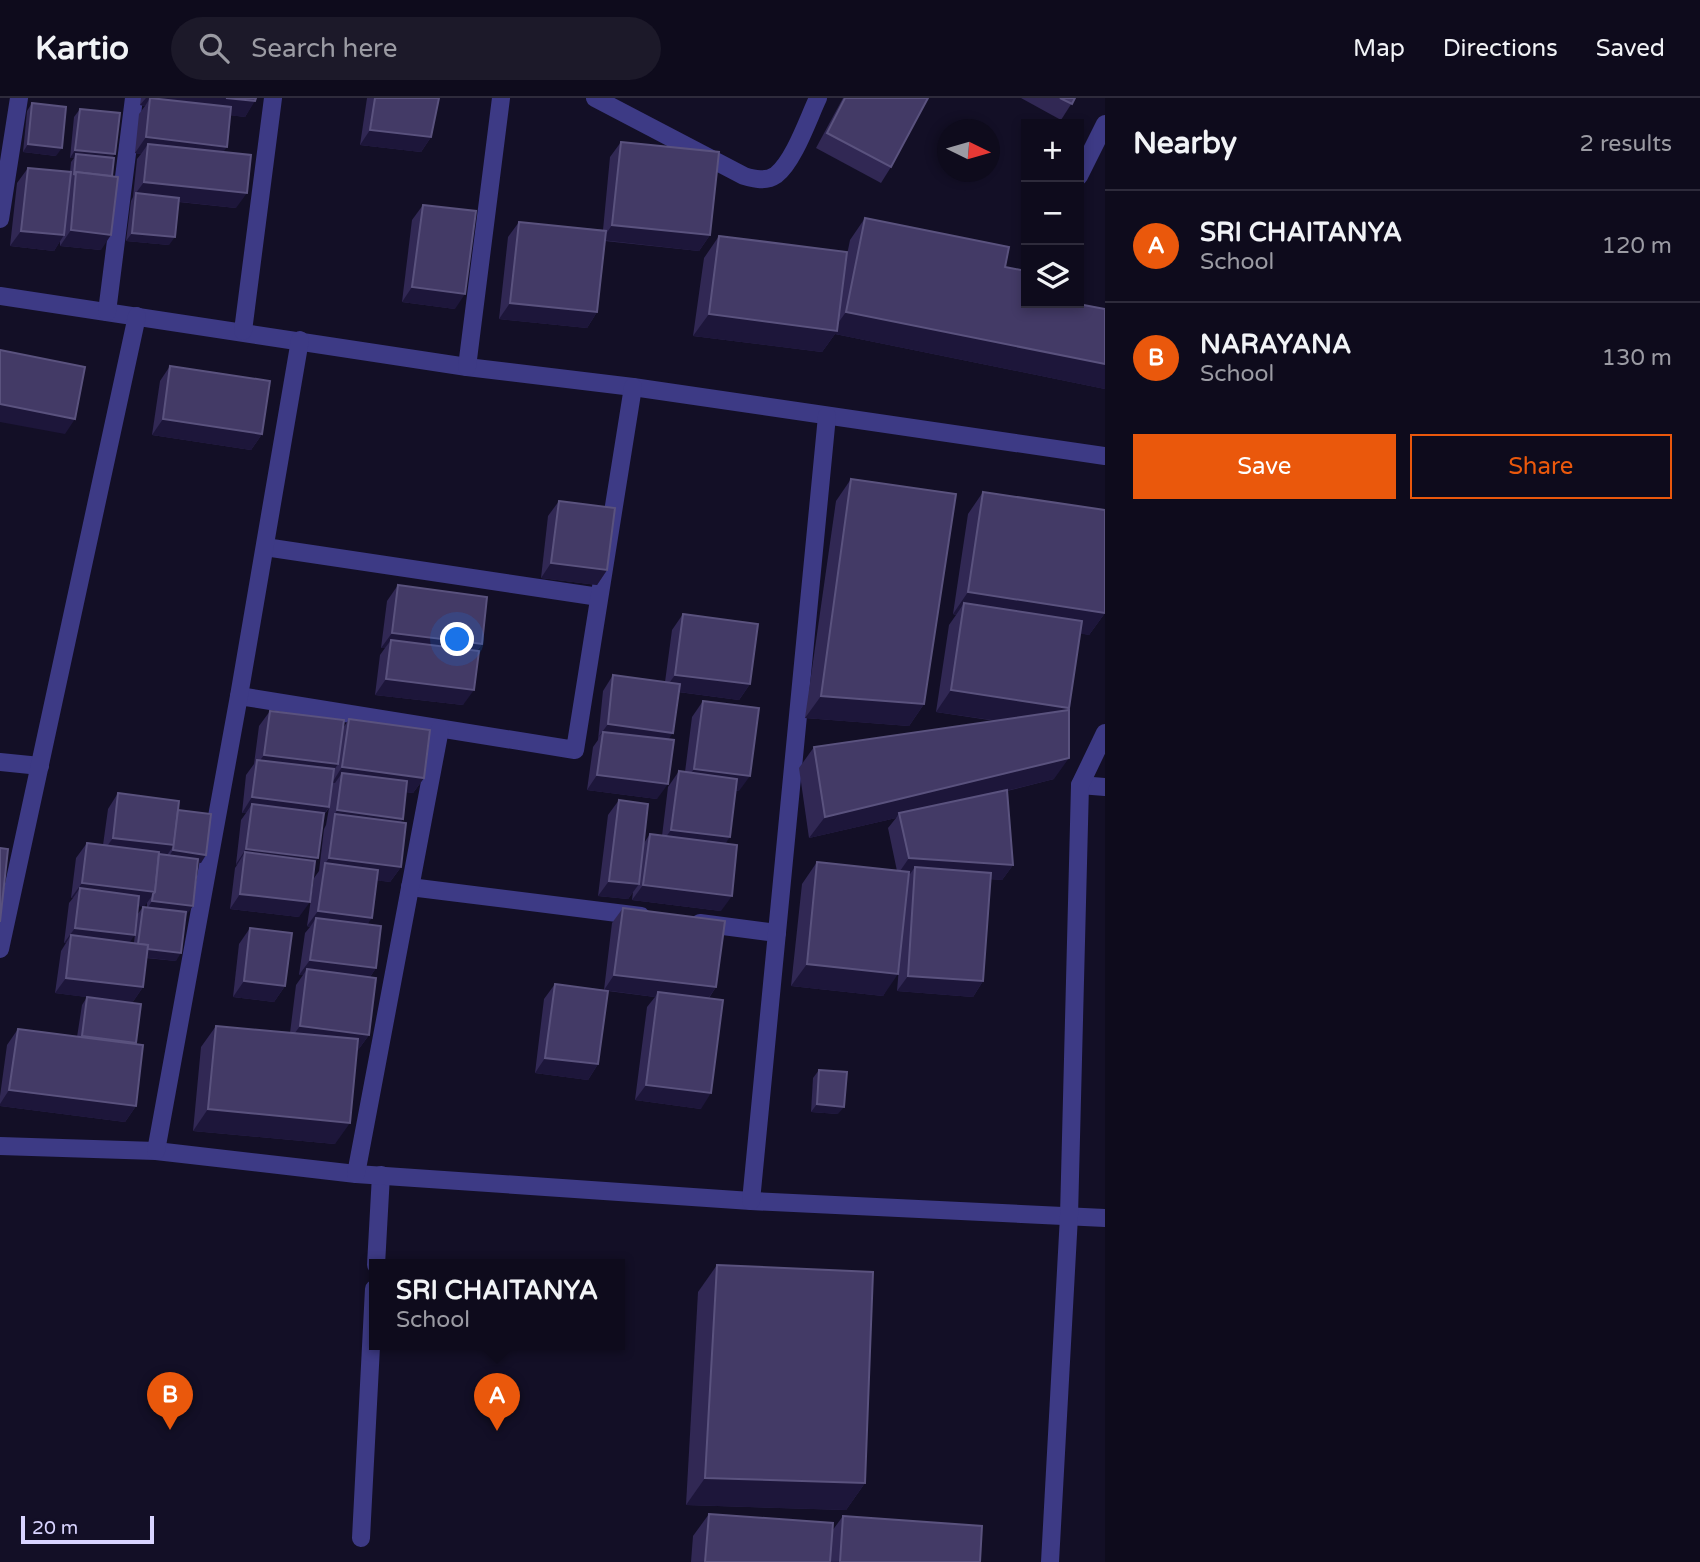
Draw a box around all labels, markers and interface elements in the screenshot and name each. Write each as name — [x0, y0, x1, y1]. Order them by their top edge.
search box — [171, 17, 661, 80]
text: Kartio — [35, 29, 129, 68]
icon: search — [195, 29, 233, 67]
text: Search here — [251, 33, 397, 64]
text: Map — [1353, 34, 1405, 63]
text: Directions — [1443, 34, 1558, 63]
text: Saved — [1596, 34, 1665, 63]
north arrow — [937, 119, 1000, 182]
map controls — [1021, 119, 1084, 308]
button: + — [1021, 119, 1084, 182]
text: Nearby — [1133, 125, 1237, 162]
text: 2 results — [1579, 130, 1672, 158]
button: − — [1021, 182, 1084, 245]
text: SRI CHAITANYA — [1200, 217, 1402, 248]
text: A — [1147, 232, 1165, 260]
text: 120 m — [1602, 232, 1672, 260]
button: layers — [1021, 245, 1084, 308]
text: School — [1200, 248, 1274, 276]
text: NARAYANA — [1200, 329, 1351, 360]
text: B — [1148, 344, 1164, 372]
text: 130 m — [1602, 344, 1672, 372]
text: School — [1200, 360, 1274, 388]
button: Save — [1133, 434, 1396, 499]
button: Share — [1410, 434, 1672, 499]
your location — [440, 622, 474, 656]
popup — [369, 1259, 625, 1350]
text: SRI CHAITANYA — [396, 1275, 598, 1306]
text: School — [396, 1306, 470, 1334]
pin: B — [147, 1372, 193, 1430]
pin: A — [474, 1373, 520, 1431]
scale bar — [21, 1513, 154, 1545]
text: 20 m — [32, 1517, 78, 1539]

